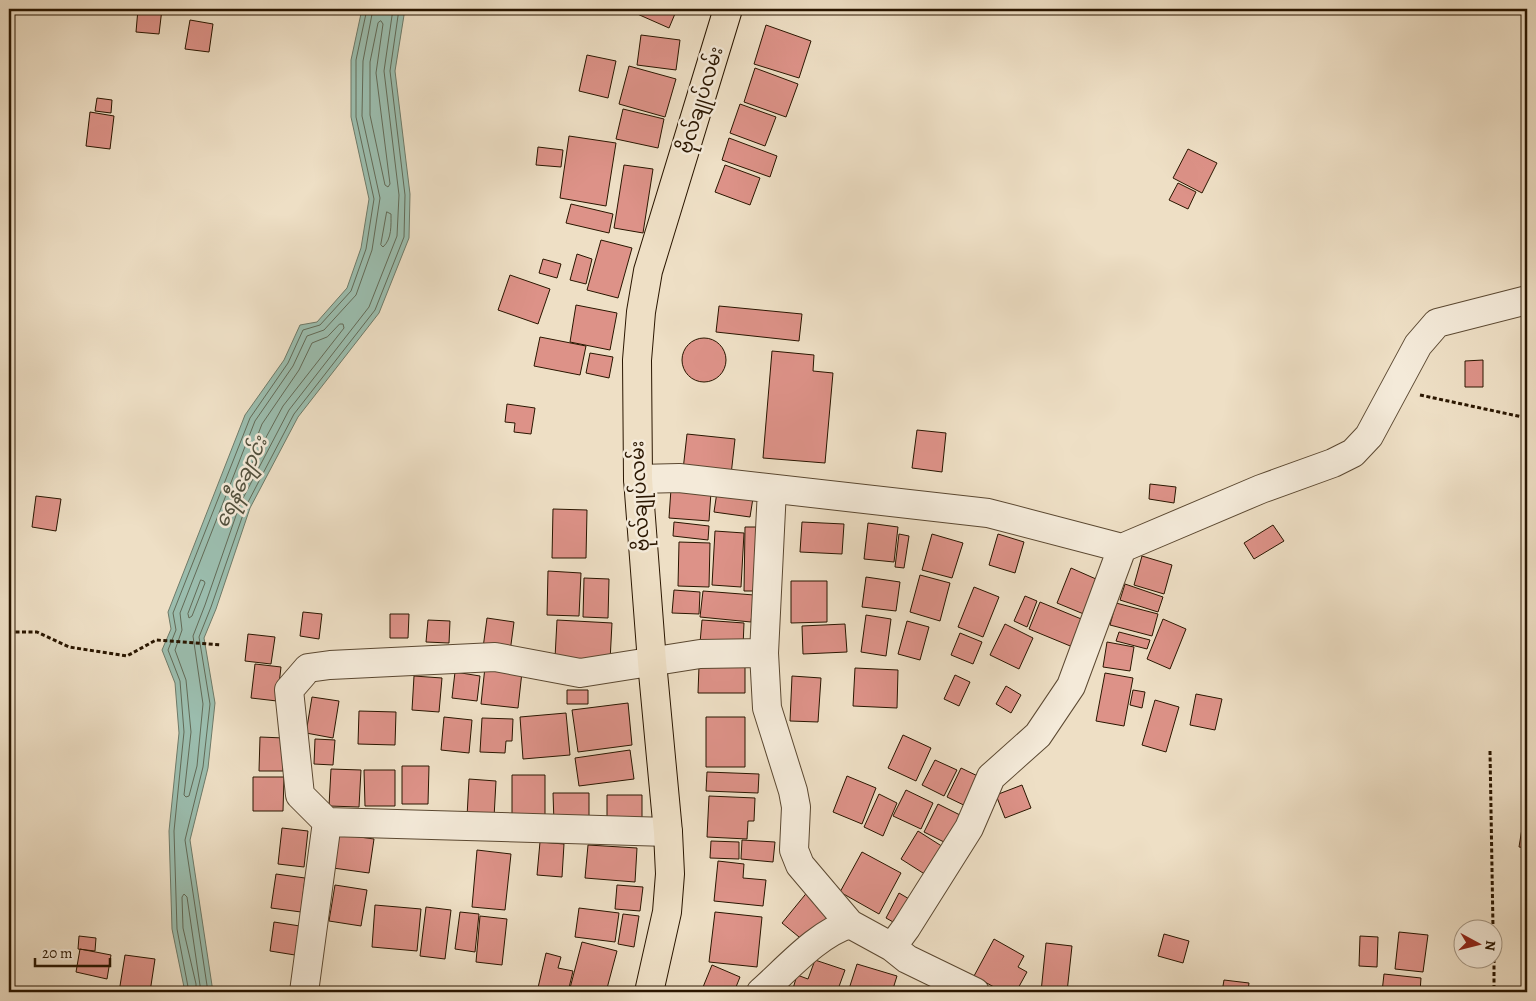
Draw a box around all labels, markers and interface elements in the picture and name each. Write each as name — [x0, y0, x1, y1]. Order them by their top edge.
street label: ဗိုလ်‌ချုပ်‌လမ်း — [670, 43, 732, 158]
water label: ရေနီချောင်း — [207, 431, 277, 533]
street label: ဗိုလ်‌ချုပ်‌လမ်း — [622, 440, 659, 552]
north arrow — [1454, 918, 1504, 968]
scale bar — [35, 936, 110, 968]
text: N — [1480, 939, 1500, 952]
text: 20 m — [42, 943, 73, 963]

